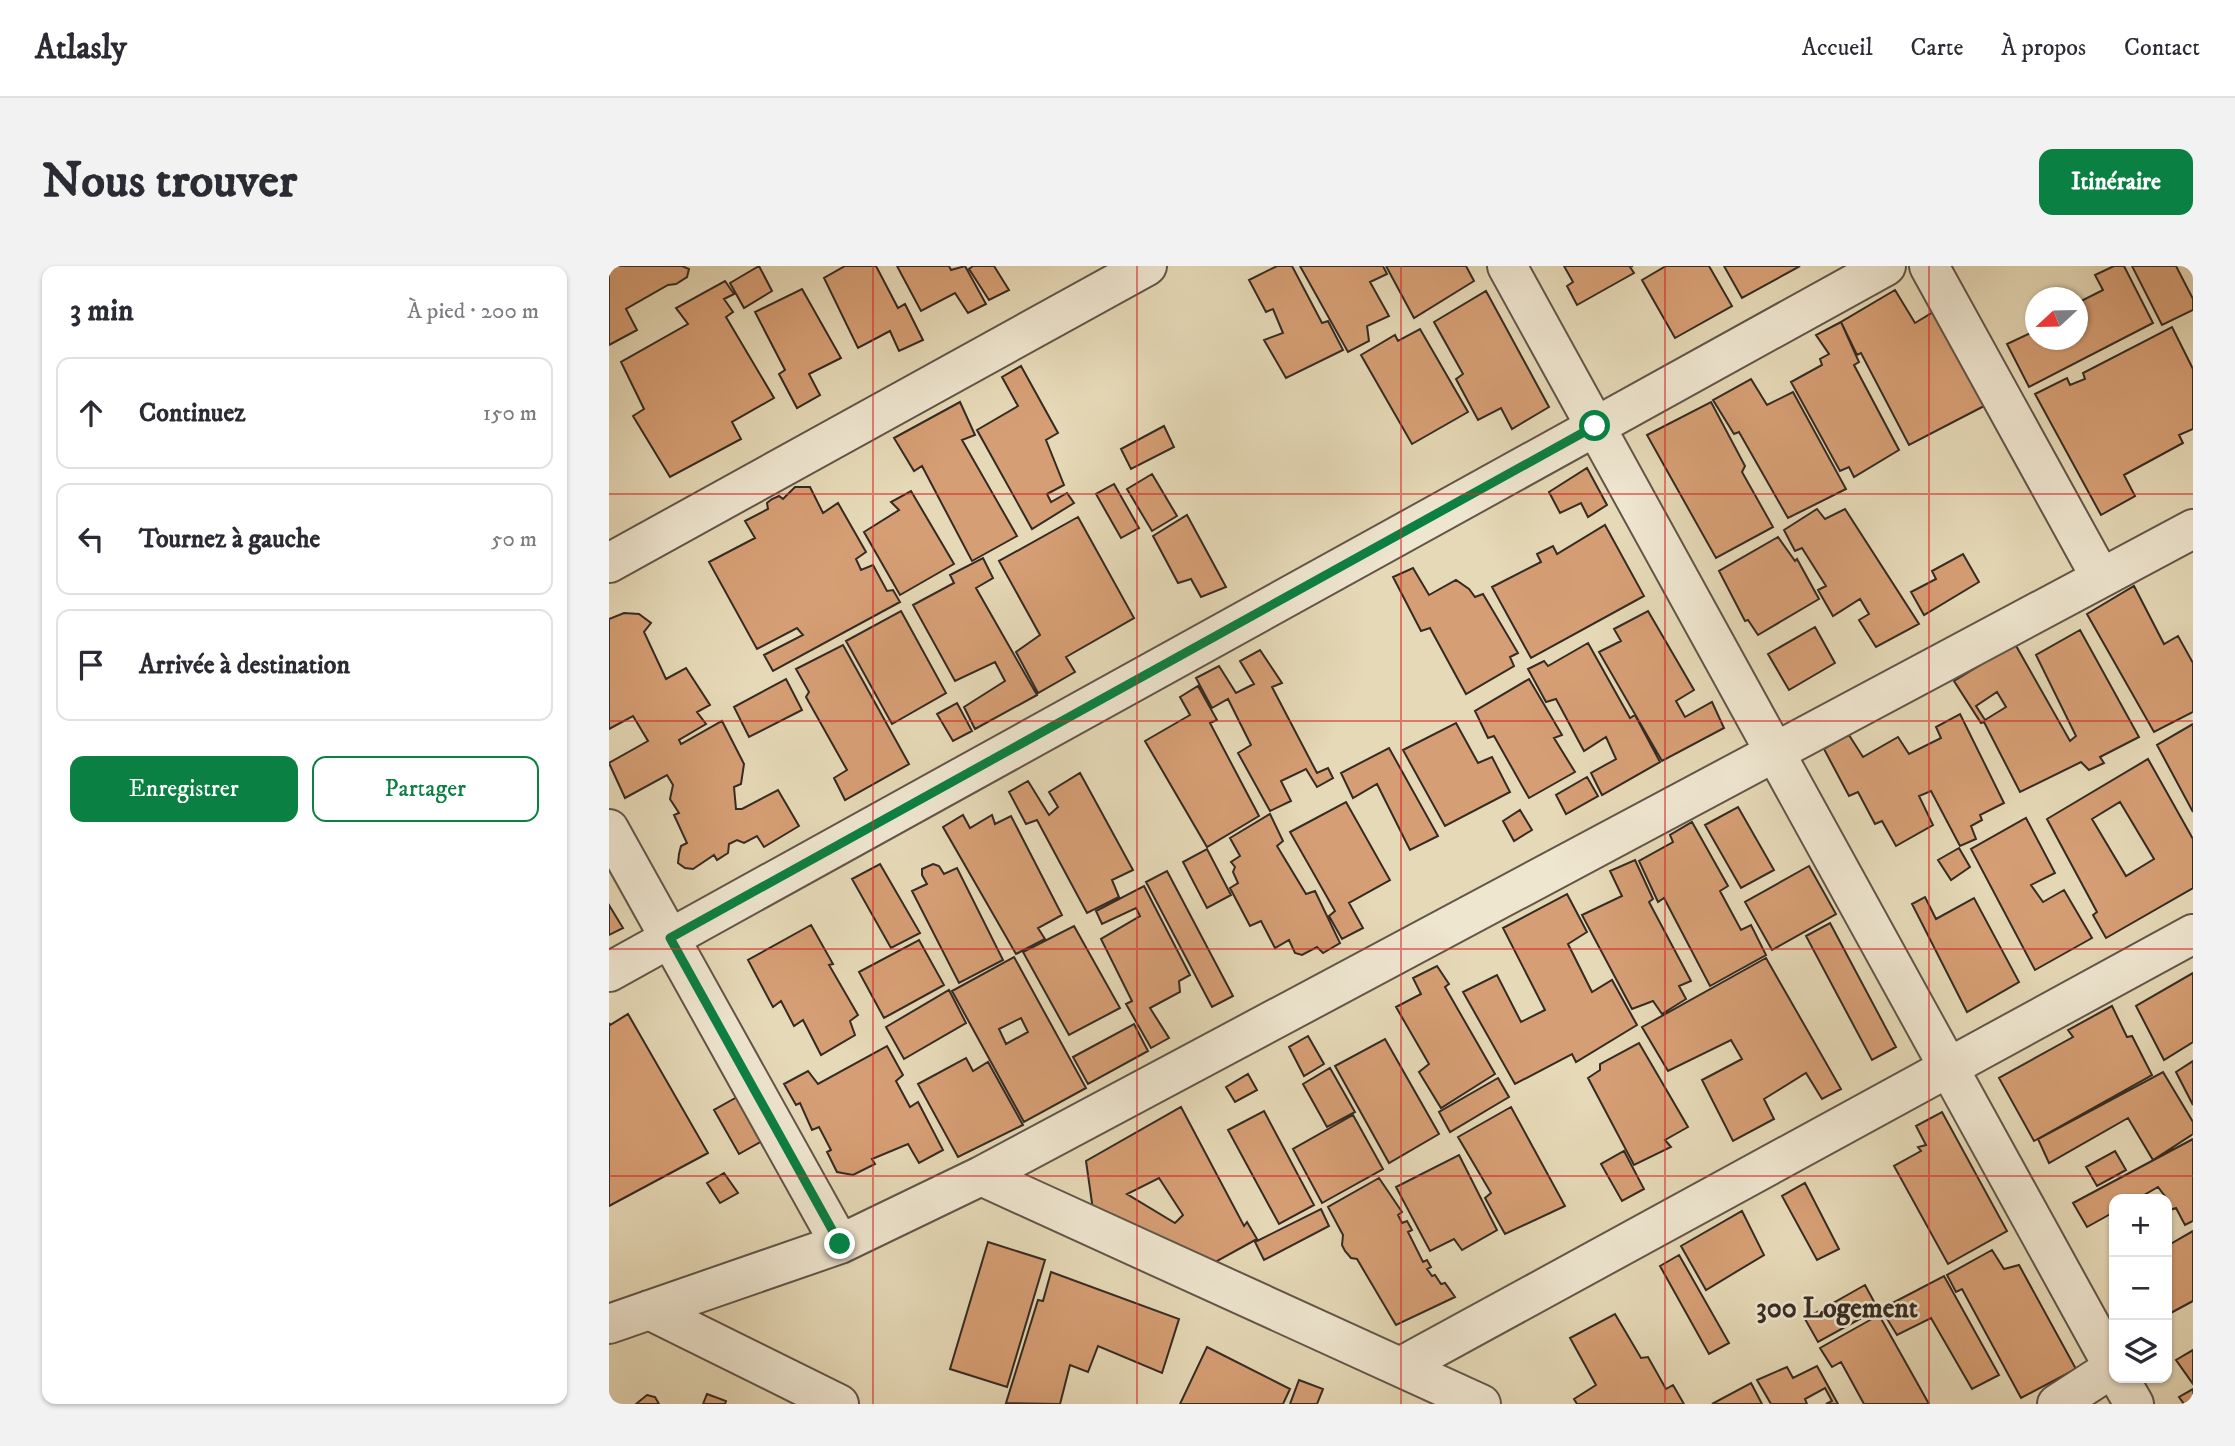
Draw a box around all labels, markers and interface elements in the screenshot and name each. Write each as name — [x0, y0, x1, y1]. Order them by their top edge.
text: Atlasly — [35, 28, 127, 69]
text: Accueil — [1802, 33, 1873, 63]
text: Carte — [1911, 33, 1963, 63]
text: À propos — [2001, 33, 2086, 63]
text: Contact — [2124, 33, 2200, 63]
button: Itinéraire — [2039, 149, 2193, 215]
text: Nous trouver — [42, 151, 297, 213]
north arrow — [2025, 287, 2088, 350]
text: 3 min — [70, 293, 134, 330]
text: À pied · 200 m — [407, 297, 539, 326]
icon: ahead — [72, 394, 110, 432]
text: Continuez — [139, 397, 245, 430]
text: 150 m — [483, 399, 537, 428]
route start — [1579, 410, 1610, 441]
icon: left — [72, 520, 110, 558]
text: Tournez à gauche — [139, 523, 320, 556]
text: 50 m — [491, 525, 537, 554]
icon: arrive — [72, 646, 110, 684]
text: Arrivée à destination — [139, 649, 350, 682]
button: Enregistrer — [70, 756, 298, 822]
button: Partager — [312, 756, 539, 822]
map controls — [2109, 1194, 2172, 1383]
button: + — [2109, 1194, 2172, 1257]
route end — [824, 1228, 855, 1259]
button: − — [2109, 1257, 2172, 1320]
district label: 300 Logement — [1756, 1291, 1918, 1326]
button: layers — [2109, 1320, 2172, 1383]

